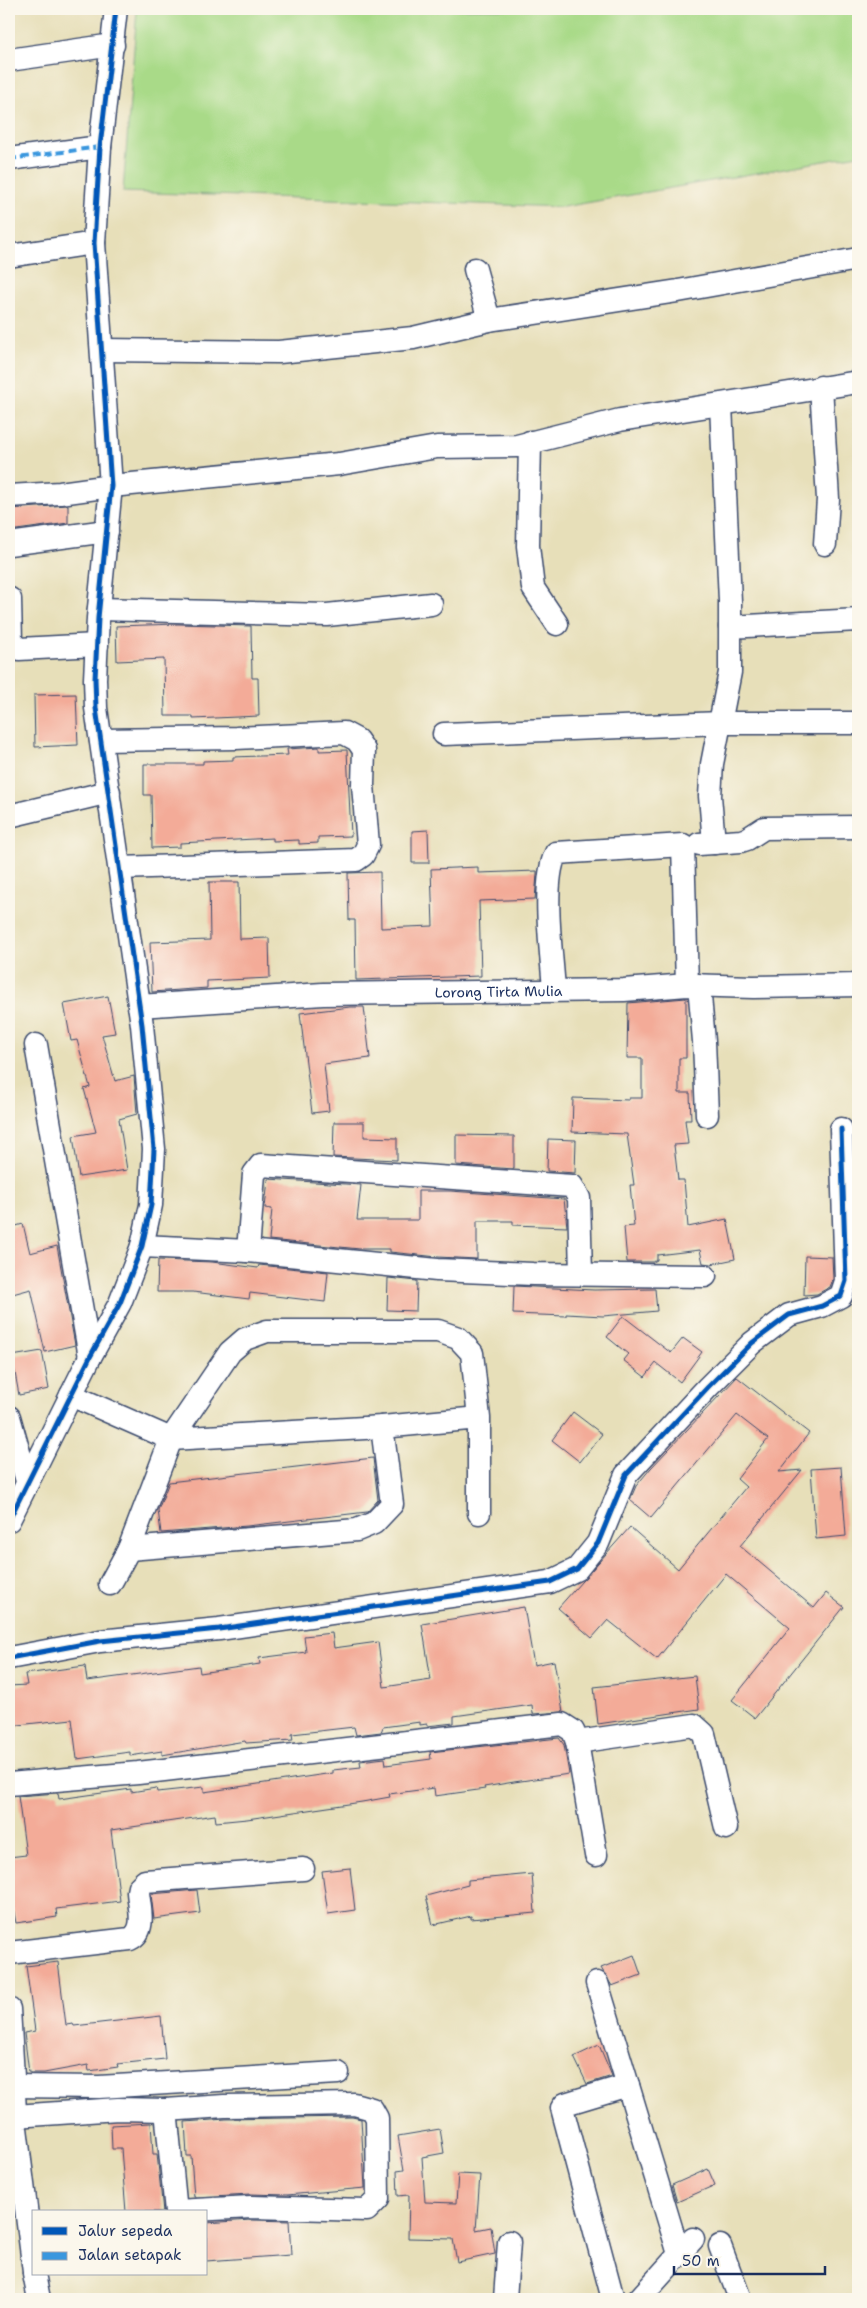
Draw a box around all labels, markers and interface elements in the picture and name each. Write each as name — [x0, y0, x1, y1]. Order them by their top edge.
street label: Lorong Tirta Mulia — [435, 982, 563, 1002]
legend — [32, 2210, 208, 2276]
text: Jalur sepeda — [78, 2221, 173, 2241]
scale bar — [674, 2243, 826, 2275]
text: Jalan setapak — [78, 2245, 182, 2265]
text: 50 m — [682, 2251, 720, 2271]

